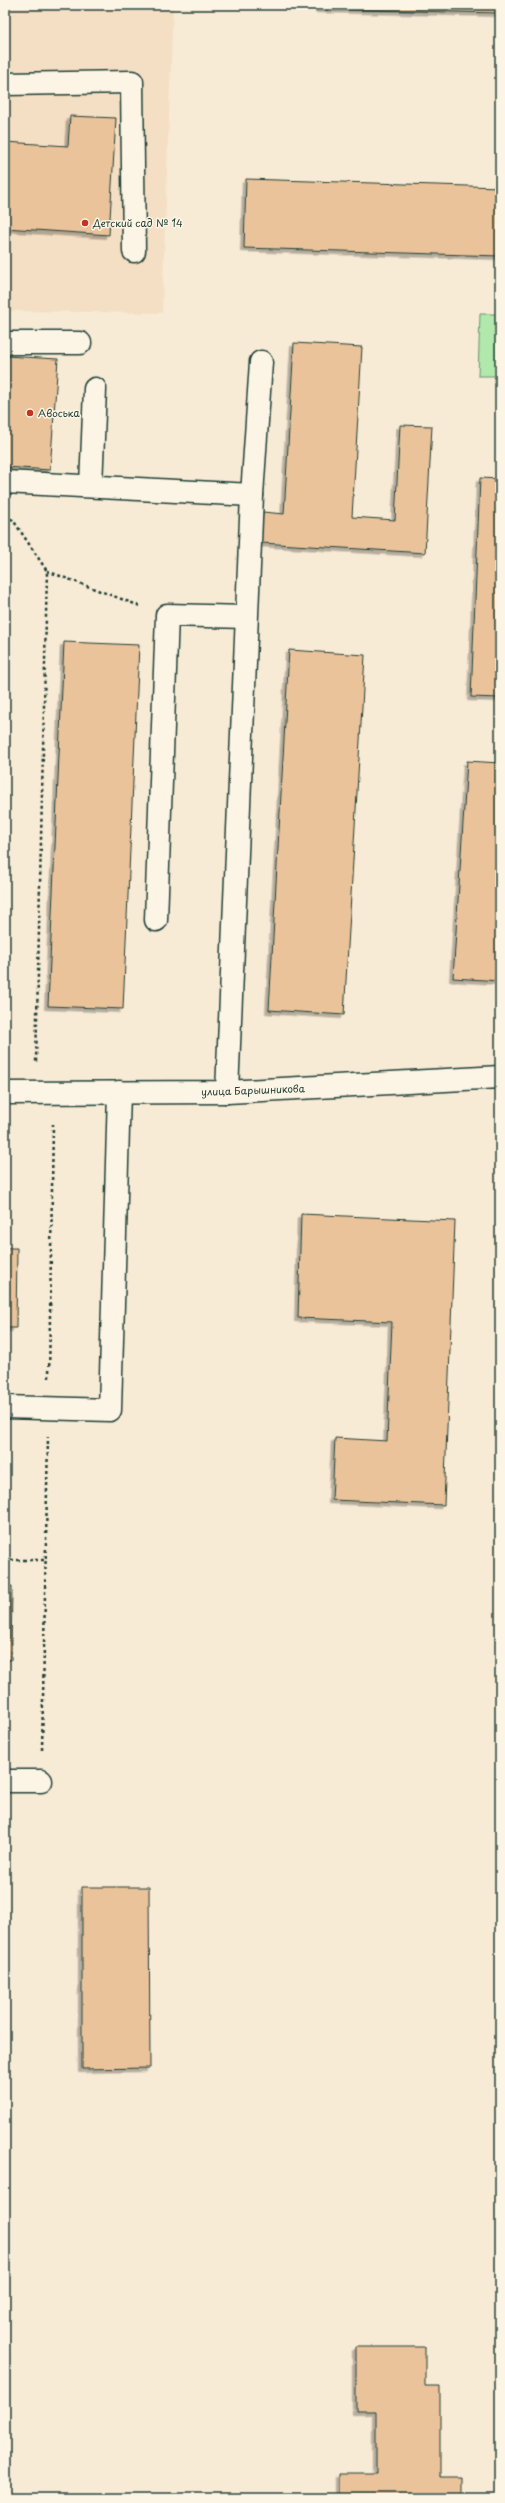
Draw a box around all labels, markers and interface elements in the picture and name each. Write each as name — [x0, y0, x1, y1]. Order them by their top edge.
place label: Детский сад № 14 — [92, 215, 183, 230]
marker: Детский сад № 14 — [80, 218, 90, 228]
place label: Авоська — [38, 405, 81, 420]
marker: Авоська — [25, 408, 35, 418]
street label: улица Барышникова — [201, 1080, 306, 1099]

